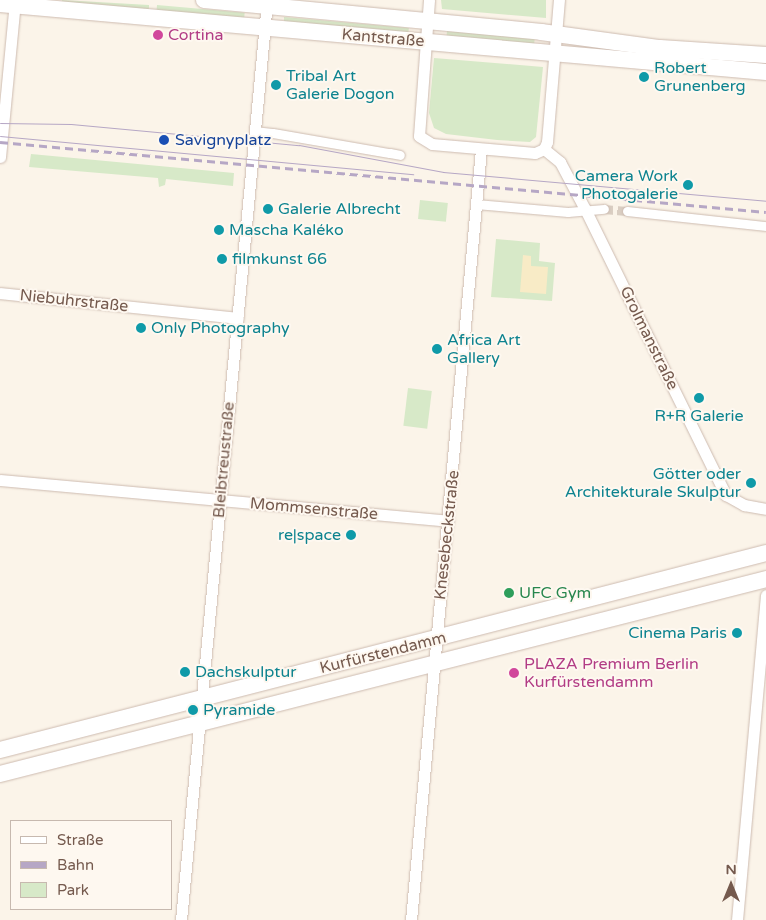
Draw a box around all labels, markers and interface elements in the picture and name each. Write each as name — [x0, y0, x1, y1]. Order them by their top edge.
place label: Cortina — [168, 25, 224, 45]
street label: Kantstraße — [341, 25, 425, 51]
marker: Cortina — [152, 29, 164, 41]
place label: Robert Grunenberg — [654, 58, 746, 96]
place label: Tribal Art Galerie Dogon — [286, 66, 394, 104]
marker: Robert Grunenberg — [638, 71, 650, 83]
marker: Tribal Art Galerie Dogon — [270, 79, 282, 91]
place label: Savignyplatz — [175, 130, 271, 150]
marker: Savignyplatz — [157, 133, 171, 147]
place label: Camera Work Photogalerie — [575, 166, 678, 204]
marker: Camera Work Photogalerie — [682, 179, 694, 191]
place label: Galerie Albrecht — [278, 199, 401, 219]
marker: Galerie Albrecht — [262, 203, 274, 215]
place label: Mascha Kaléko — [229, 220, 344, 240]
marker: Mascha Kaléko — [213, 224, 225, 236]
place label: filmkunst 66 — [232, 249, 327, 269]
marker: filmkunst 66 — [216, 253, 228, 265]
street label: Grolmanstraße — [616, 283, 682, 393]
street label: Niebuhrstraße — [19, 286, 129, 316]
place label: Only Photography — [151, 318, 290, 338]
marker: Only Photography — [135, 322, 147, 334]
place label: Africa Art Gallery — [447, 330, 521, 368]
marker: Africa Art Gallery — [431, 343, 443, 355]
marker: R+R Galerie — [693, 392, 705, 404]
street label: Bleibtreustraße — [209, 401, 239, 519]
place label: R+R Galerie — [654, 406, 744, 426]
place label: Götter oder Architekturale Skulptur — [565, 464, 741, 502]
street label: Knesebeckstraße — [431, 469, 463, 601]
marker: Götter oder Architekturale Skulptur — [745, 477, 757, 489]
street label: Mommsenstraße — [249, 494, 379, 524]
place label: re|space — [278, 525, 341, 545]
marker: re|space — [345, 529, 357, 541]
place label: UFC Gym — [519, 583, 591, 603]
marker: UFC Gym — [503, 587, 515, 599]
place label: Cinema Paris — [628, 623, 727, 643]
marker: Cinema Paris — [731, 627, 743, 639]
street label: Kurfürstendamm — [318, 628, 448, 678]
place label: PLAZA Premium Berlin Kurfürstendamm — [524, 654, 699, 692]
place label: Dachskulptur — [195, 662, 296, 682]
marker: Dachskulptur — [179, 666, 191, 678]
marker: PLAZA Premium Berlin Kurfürstendamm — [508, 667, 520, 679]
place label: Pyramide — [203, 700, 275, 720]
marker: Pyramide — [187, 704, 199, 716]
legend — [10, 820, 172, 910]
text: Straße — [57, 831, 103, 849]
text: Bahn — [57, 856, 94, 874]
north arrow — [706, 860, 756, 910]
text: N — [725, 861, 737, 878]
text: Park — [57, 881, 89, 899]

